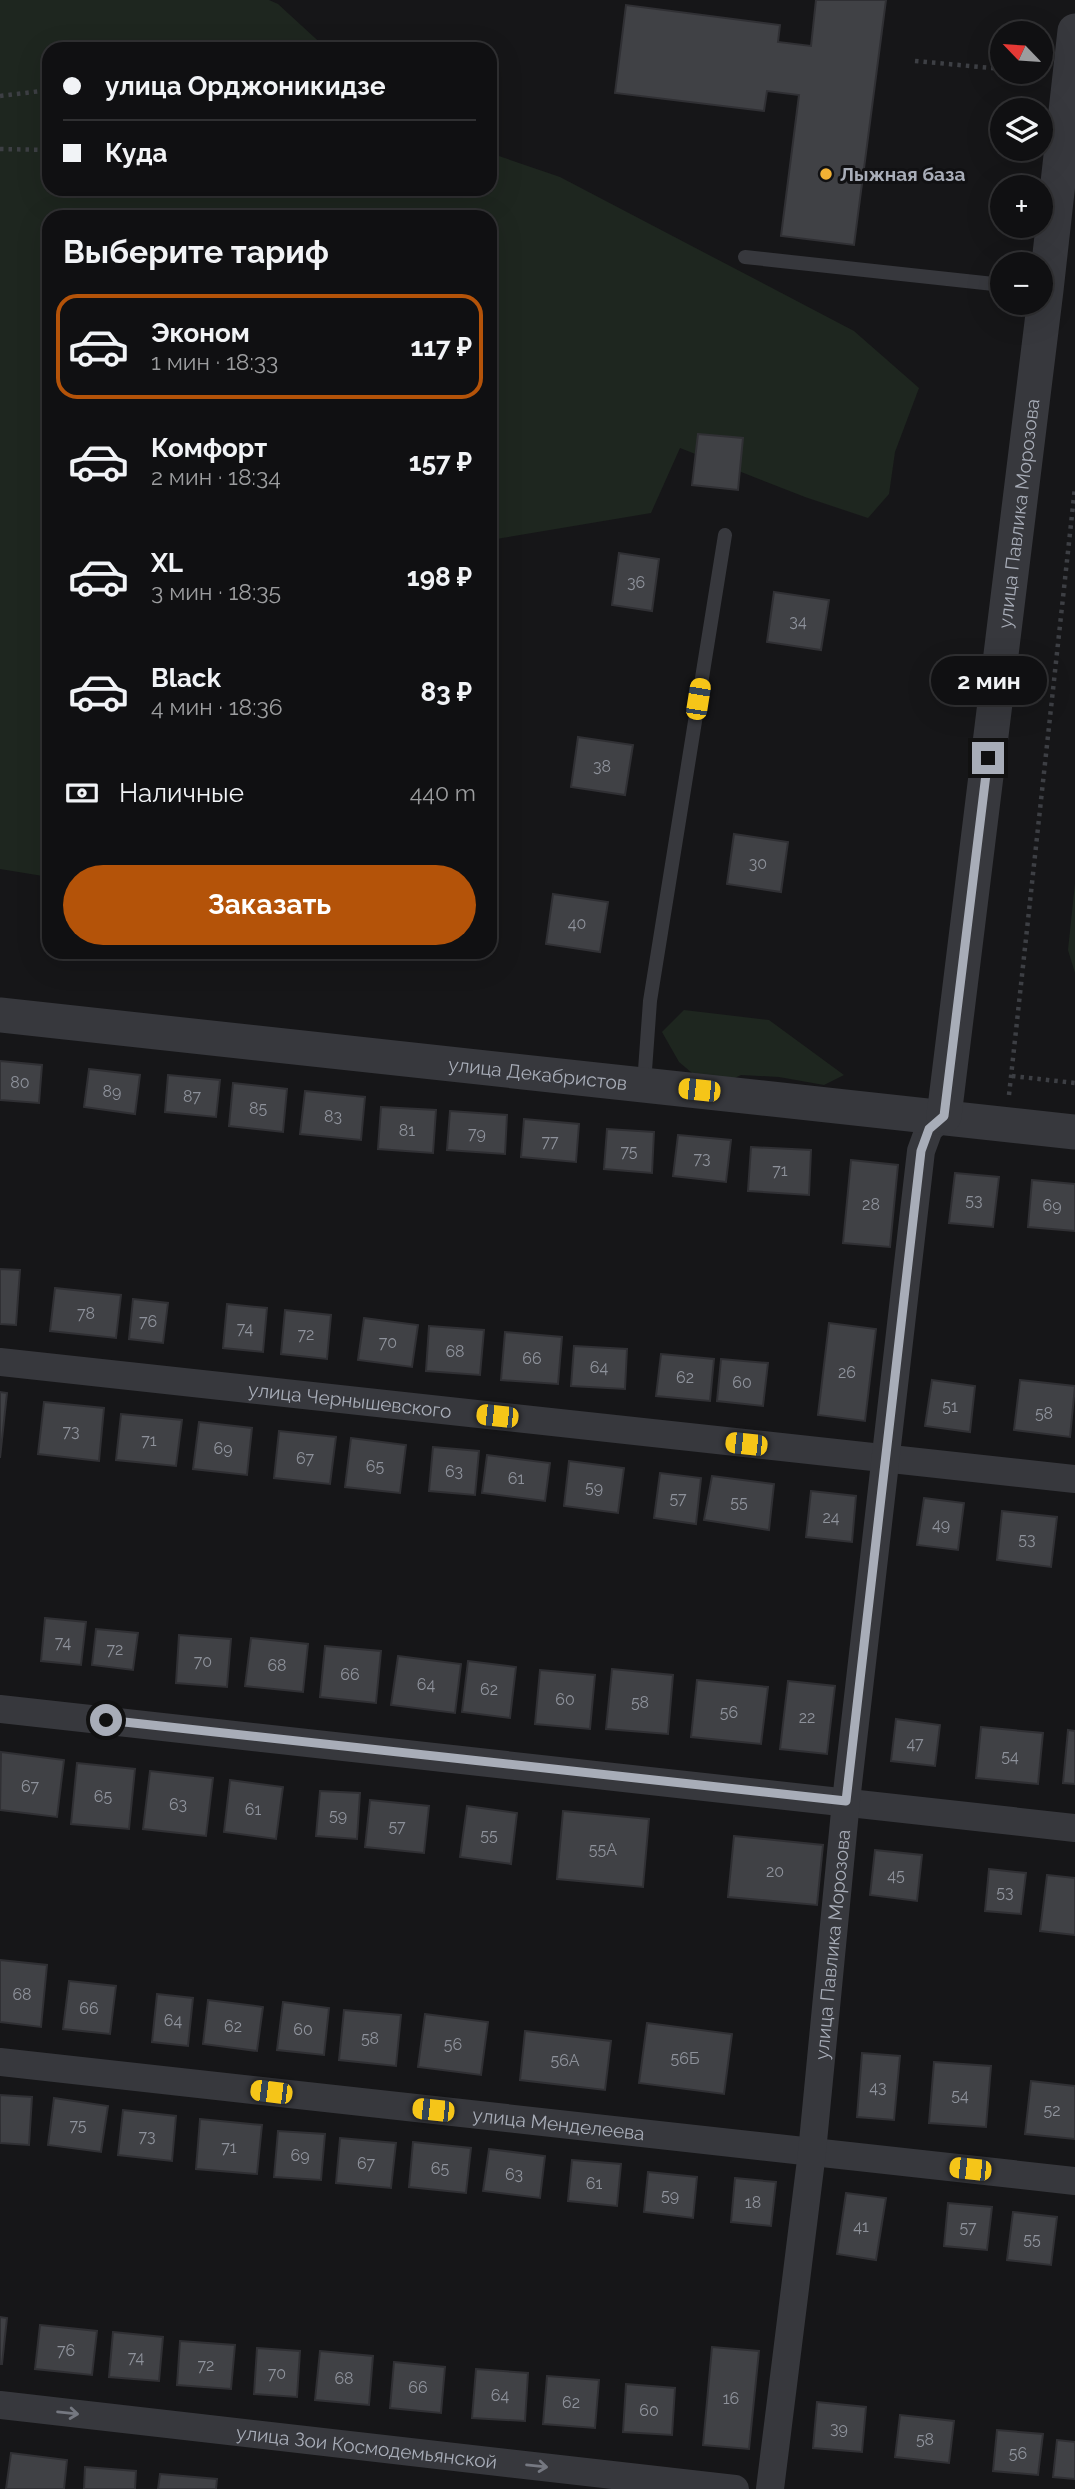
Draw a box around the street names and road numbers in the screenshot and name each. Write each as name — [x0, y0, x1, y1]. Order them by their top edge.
street label: улица Павлика Морозова — [993, 397, 1043, 630]
street label: улица Декабристов — [447, 1053, 628, 1094]
street label: улица Чернышевского — [247, 1378, 453, 1422]
street label: улица Павлика Морозова — [810, 1828, 854, 2061]
street label: улица Менделеева — [471, 2103, 646, 2144]
street label: улица Зои Космодемьянской — [235, 2421, 498, 2473]

